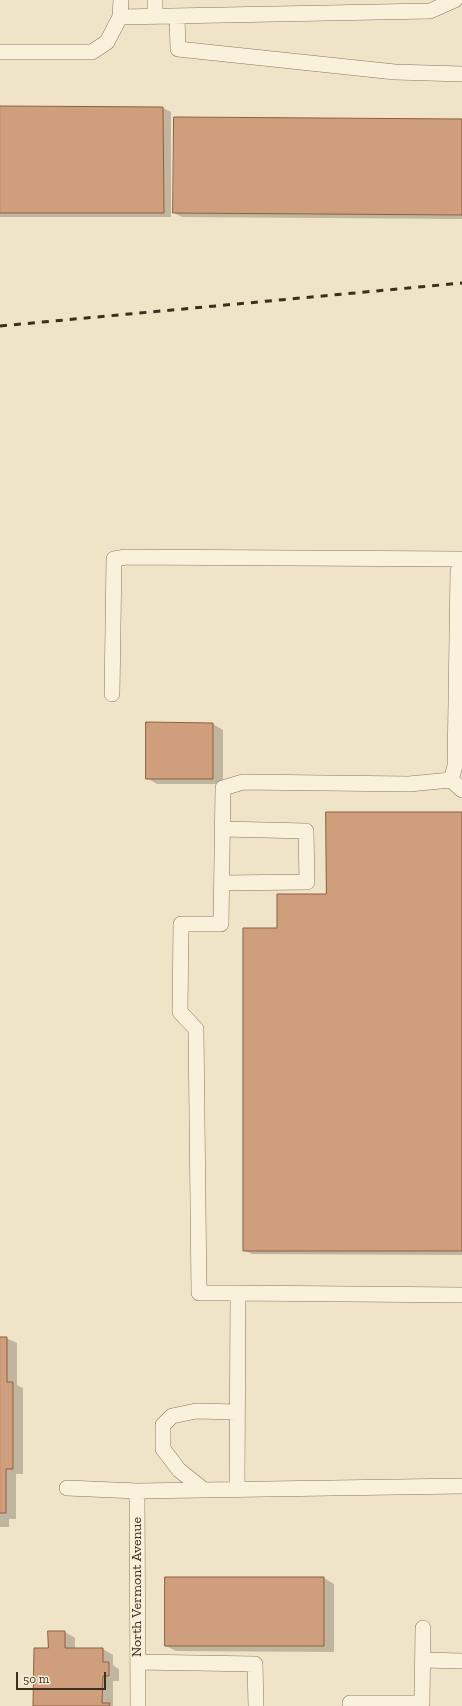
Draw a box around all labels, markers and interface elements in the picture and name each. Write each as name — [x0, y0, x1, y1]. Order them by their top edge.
street label: North Vermont Avenue — [129, 1517, 145, 1657]
scale bar — [18, 1664, 108, 1690]
text: 50 m — [23, 1672, 49, 1686]

